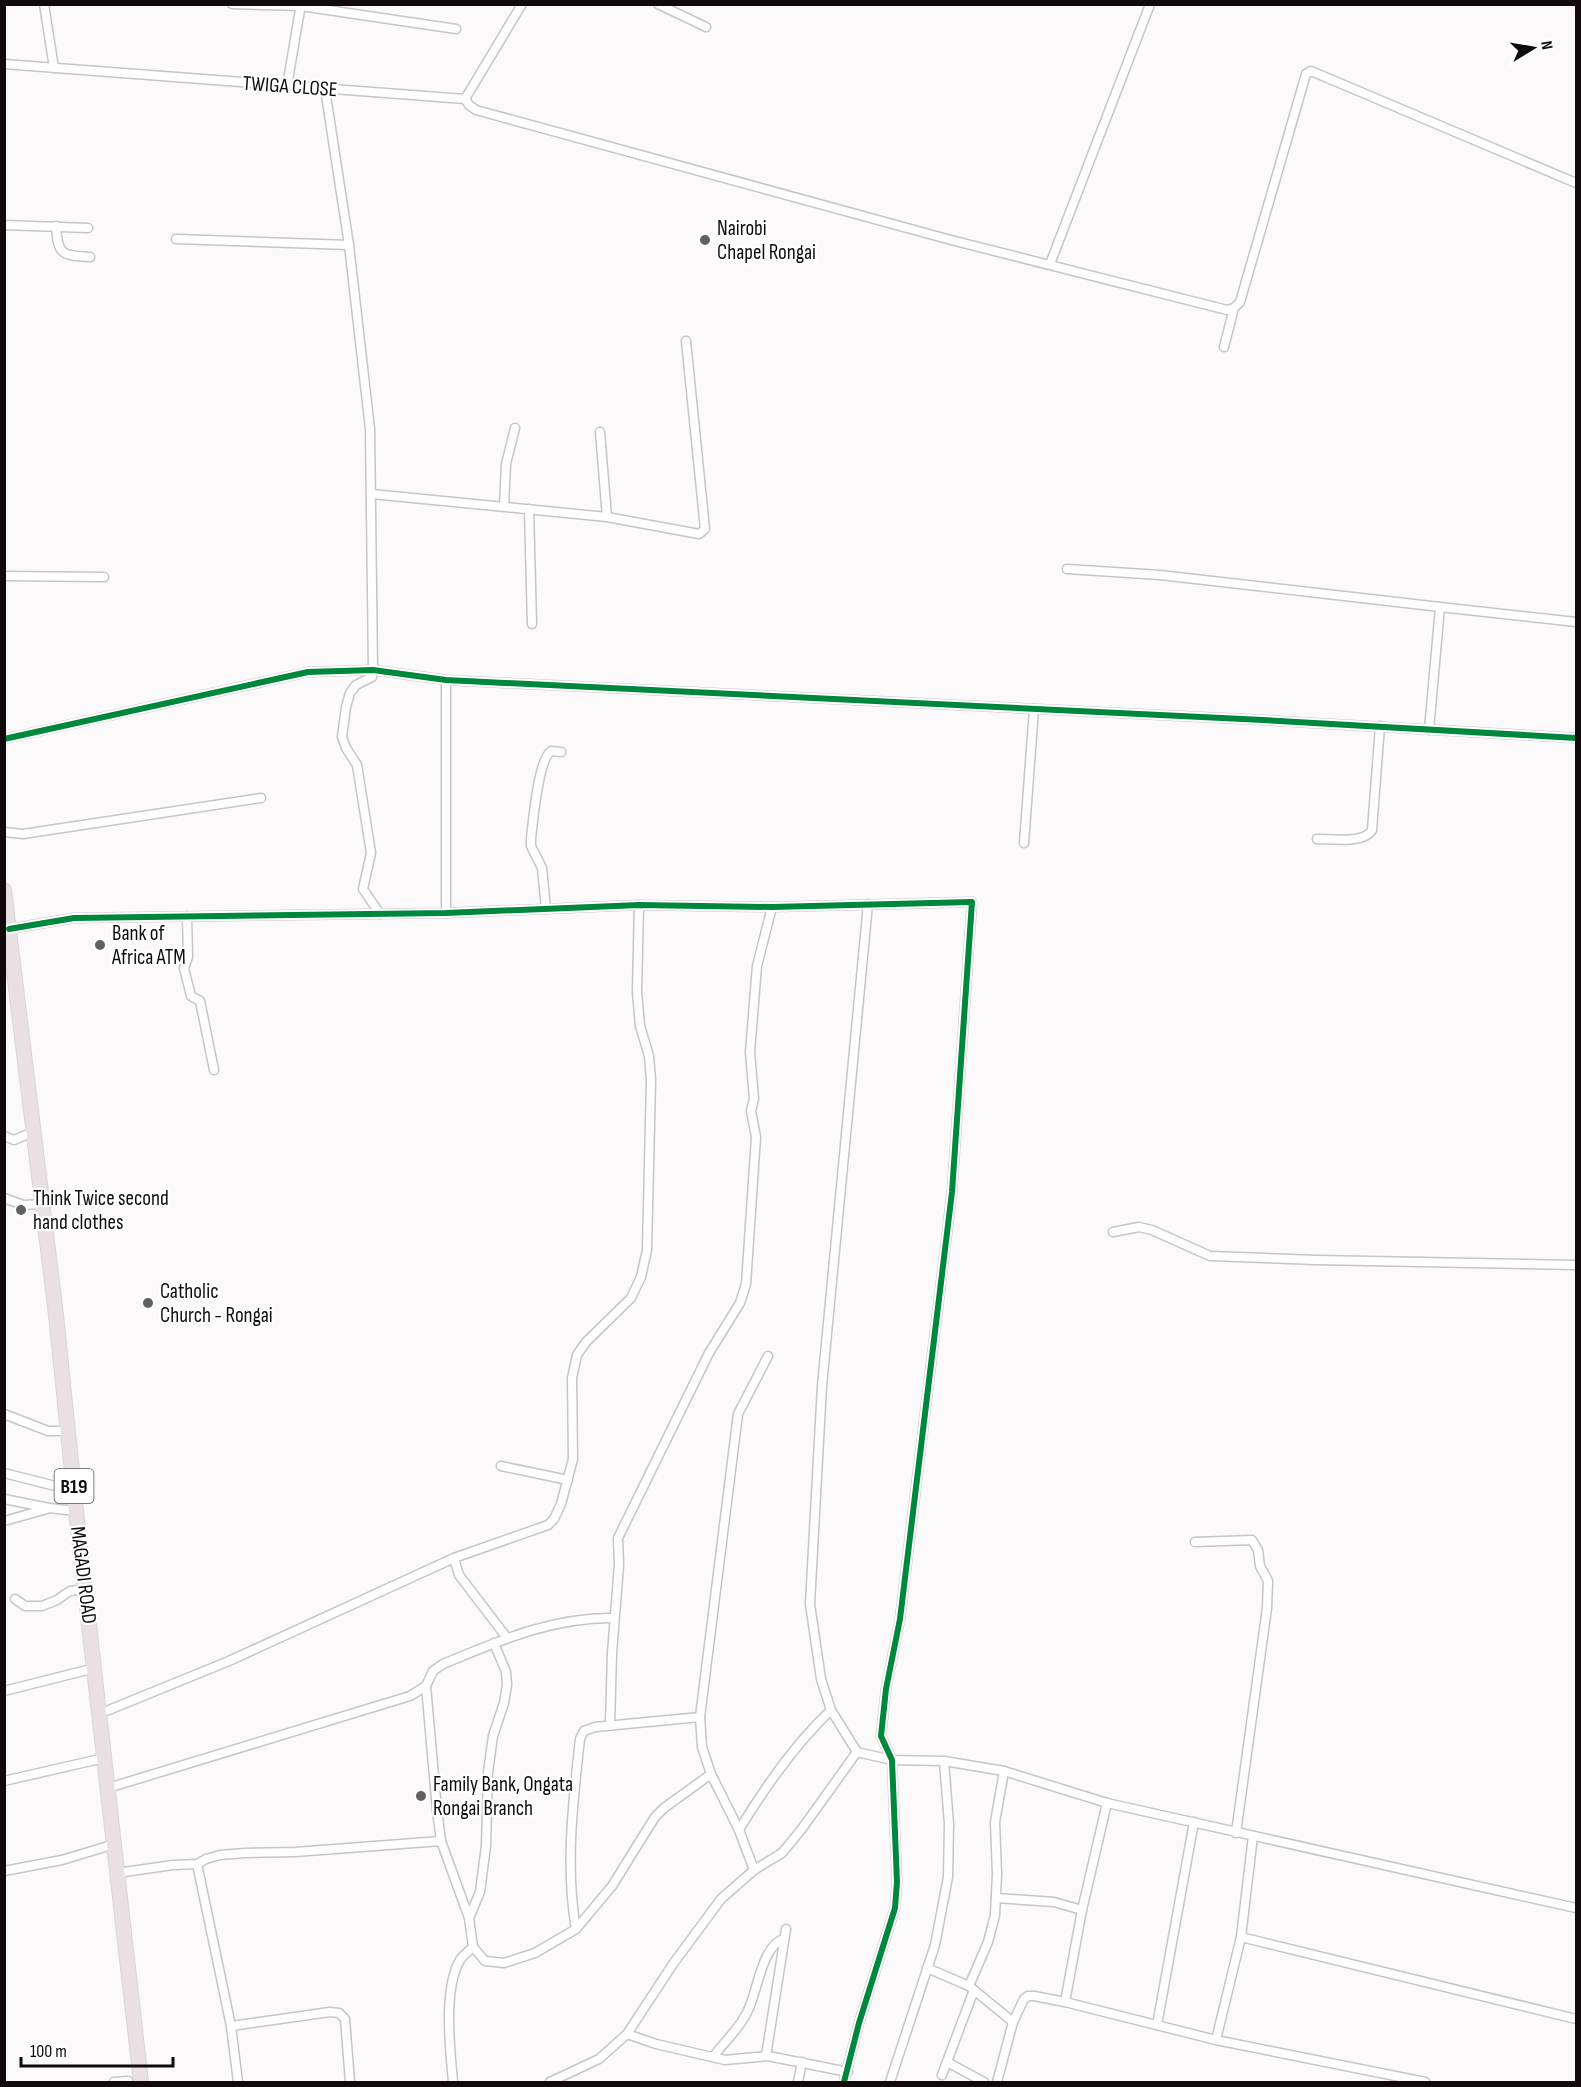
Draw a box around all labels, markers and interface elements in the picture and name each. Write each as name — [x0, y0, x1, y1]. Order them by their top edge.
north arrow — [1503, 18, 1563, 78]
text: N — [1536, 39, 1556, 51]
street label: TWIGA CLOSE — [242, 71, 338, 102]
place label: Nairobi Chapel Rongai — [717, 216, 816, 265]
marker: Nairobi Chapel Rongai — [698, 233, 712, 247]
place label: Bank of Africa ATM — [111, 921, 186, 970]
marker: Bank of Africa ATM — [93, 938, 107, 952]
place label: Think Twice second hand clothes — [33, 1186, 169, 1235]
marker: Think Twice second hand clothes — [14, 1203, 28, 1217]
place label: Catholic Church - Rongai — [160, 1279, 273, 1328]
marker: Catholic Church - Rongai — [141, 1296, 155, 1310]
road number: B19 — [54, 1469, 94, 1503]
street label: MAGADI ROAD — [65, 1525, 102, 1625]
place label: Family Bank, Ongata Rongai Branch — [433, 1772, 573, 1821]
marker: Family Bank, Ongata Rongai Branch — [414, 1789, 428, 1803]
scale bar — [21, 2030, 172, 2068]
text: 100 m — [30, 2041, 67, 2062]

